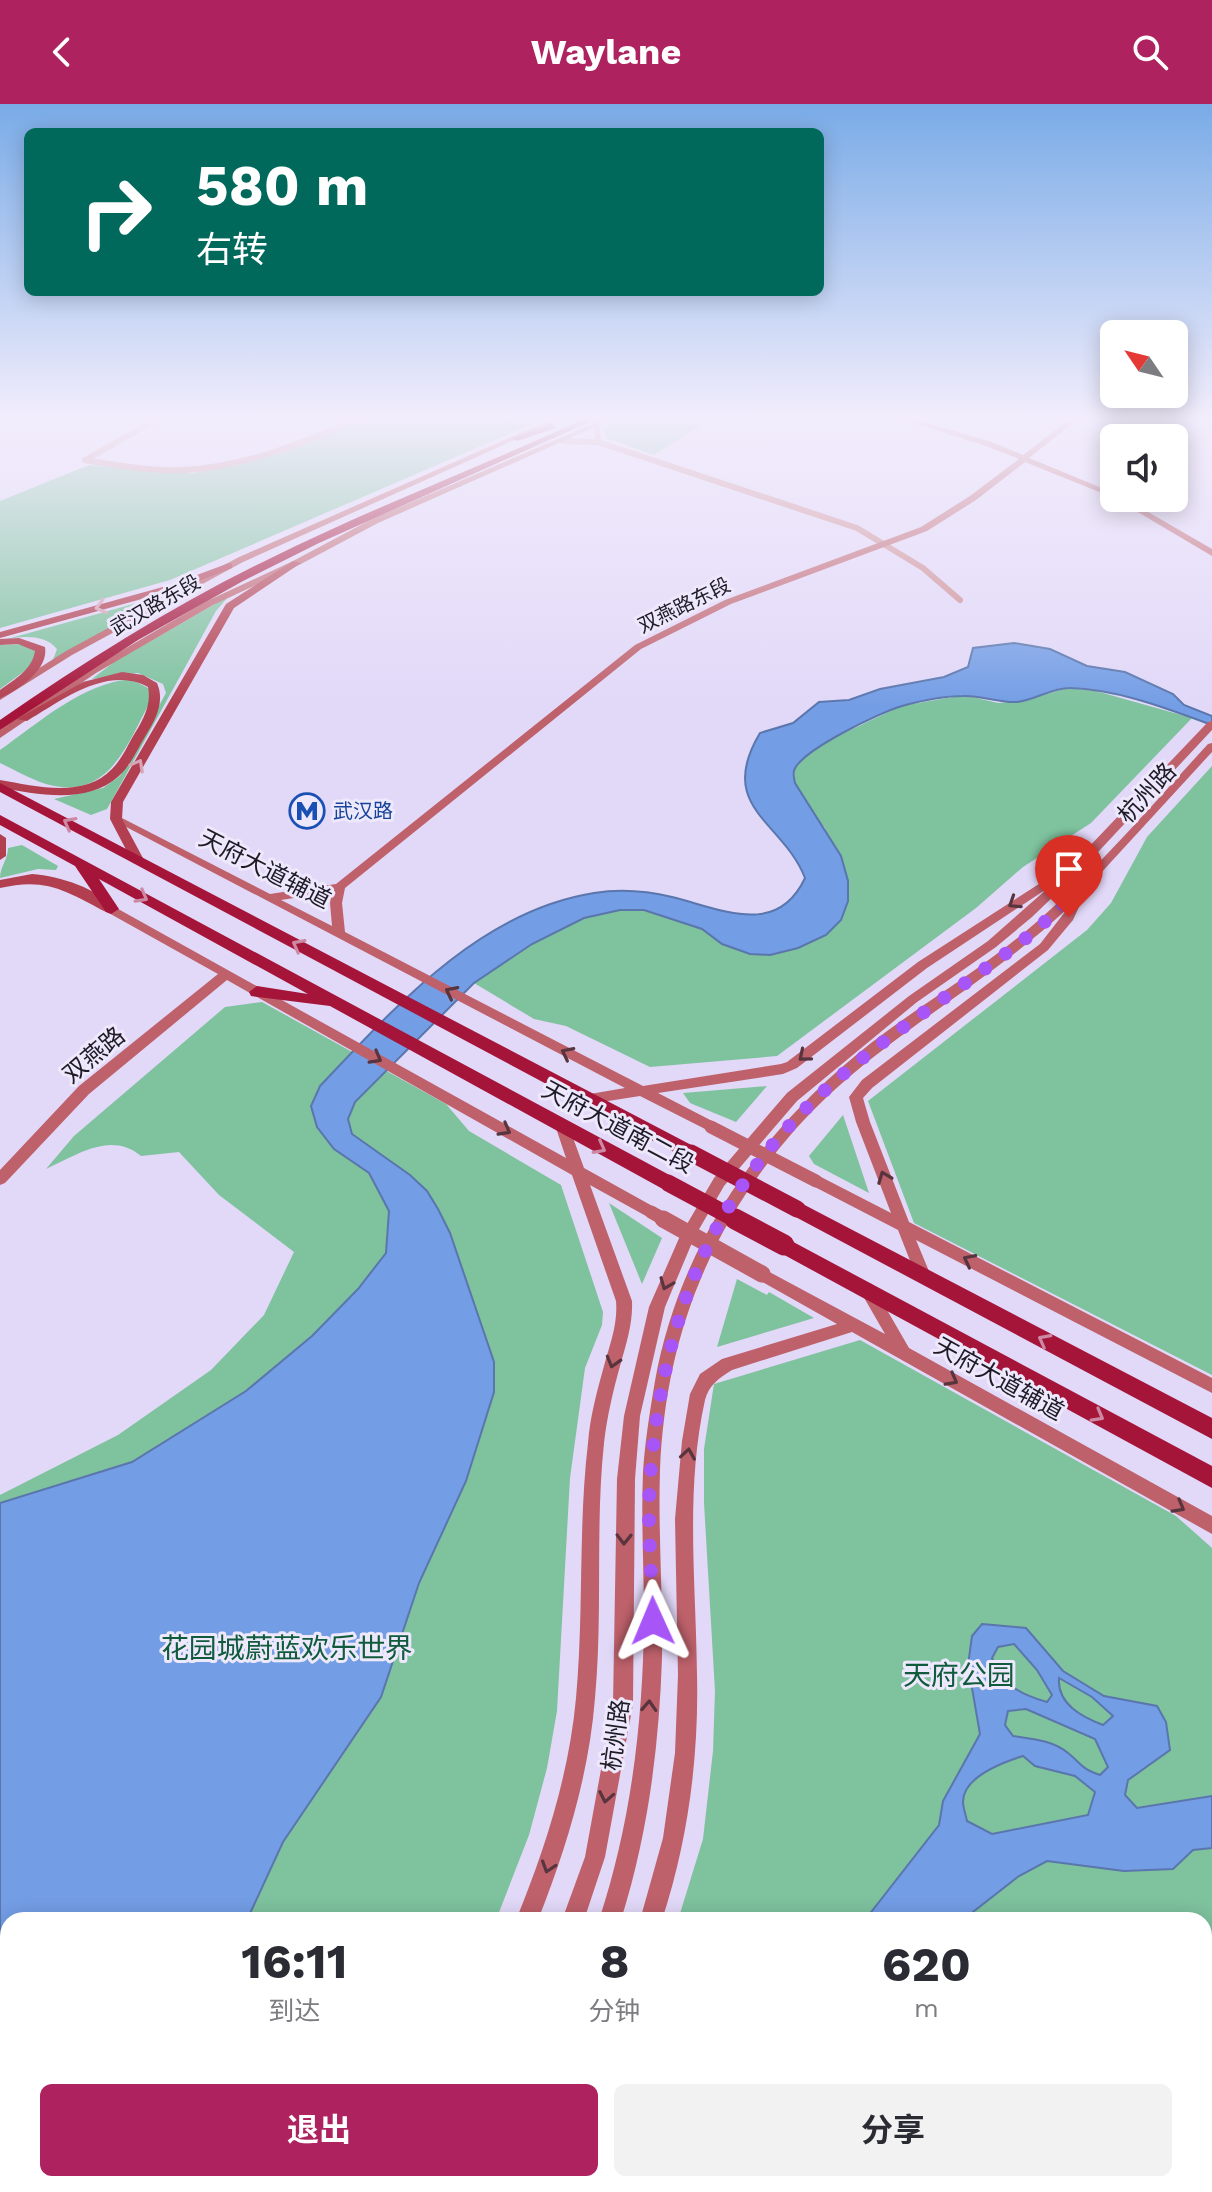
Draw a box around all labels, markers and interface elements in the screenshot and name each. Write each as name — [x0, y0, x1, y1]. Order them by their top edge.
icon: back — [40, 30, 84, 74]
icon: search — [1128, 30, 1172, 74]
text: Waylane — [531, 31, 681, 73]
text: 580 m — [196, 153, 369, 219]
icon: right — [64, 160, 168, 264]
text: 右转 — [196, 229, 268, 271]
north arrow — [1100, 320, 1188, 408]
map controls — [1100, 320, 1188, 512]
button: sound — [1100, 424, 1188, 512]
street label: 武汉路东段 — [106, 570, 204, 640]
street label: 双燕路东段 — [634, 572, 734, 638]
one-way arrow — [95, 598, 109, 614]
street label: 杭州路 — [1112, 757, 1182, 829]
one-way arrow — [128, 759, 144, 774]
metro station icon: 武汉路 — [288, 792, 326, 830]
place label: 武汉路 — [333, 799, 393, 823]
one-way arrow — [62, 818, 77, 833]
street label: 天府大道辅道 — [194, 824, 336, 914]
pin — [1035, 835, 1103, 917]
icon: arrive — [1047, 847, 1091, 891]
one-way arrow — [133, 887, 148, 903]
one-way arrow — [1008, 894, 1023, 909]
one-way arrow — [292, 939, 307, 954]
one-way arrow — [444, 987, 459, 1002]
street label: 双燕路 — [57, 1021, 131, 1089]
one-way arrow — [798, 1046, 813, 1061]
one-way arrow — [561, 1047, 576, 1062]
one-way arrow — [368, 1049, 383, 1064]
street label: 天府大道南二段 — [537, 1075, 699, 1179]
one-way arrow — [497, 1121, 511, 1136]
one-way arrow — [592, 1138, 606, 1153]
one-way arrow — [877, 1171, 894, 1185]
one-way arrow — [962, 1254, 977, 1269]
one-way arrow — [659, 1276, 676, 1290]
street label: 天府大道辅道 — [929, 1332, 1069, 1426]
one-way arrow — [1038, 1334, 1052, 1349]
one-way arrow — [606, 1354, 622, 1368]
one-way arrow — [944, 1371, 959, 1386]
one-way arrow — [1089, 1406, 1104, 1422]
one-way arrow — [679, 1447, 696, 1461]
one-way arrow — [1171, 1497, 1185, 1513]
one-way arrow — [616, 1533, 633, 1546]
position arrow — [611, 1579, 695, 1663]
park label: 花园城蔚蓝欢乐世界 — [161, 1632, 413, 1665]
park label: 天府公园 — [903, 1659, 1015, 1692]
street label: 杭州路 — [597, 1697, 635, 1773]
one-way arrow — [640, 1699, 657, 1712]
one-way arrow — [599, 1790, 616, 1804]
one-way arrow — [541, 1859, 557, 1873]
text: 16:11 — [241, 1933, 347, 1990]
text: 8 — [599, 1933, 630, 1990]
text: 620 — [882, 1936, 971, 1993]
text: m — [914, 1993, 939, 2023]
text: 到达 — [268, 1996, 320, 2026]
text: 分钟 — [589, 1996, 641, 2026]
button: 退出 — [40, 2084, 598, 2176]
button: 分享 — [614, 2084, 1172, 2176]

